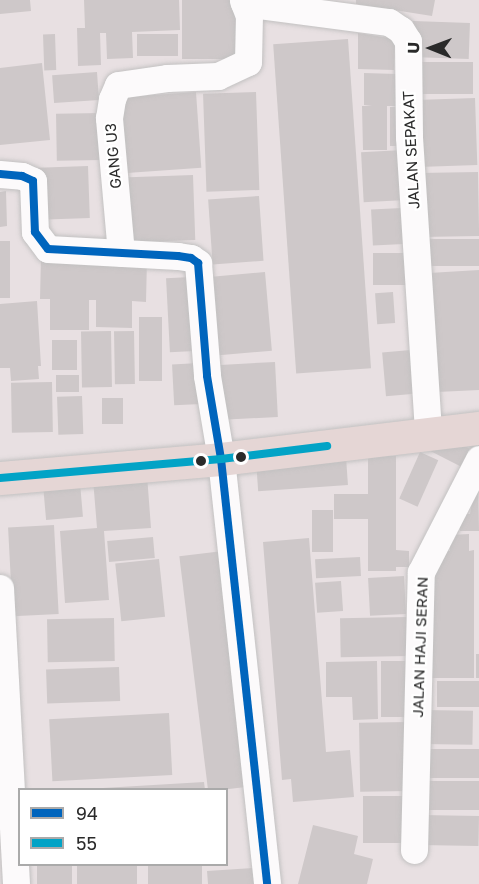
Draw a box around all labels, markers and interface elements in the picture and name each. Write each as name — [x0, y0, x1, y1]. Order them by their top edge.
north arrow — [401, 18, 461, 78]
text: U — [403, 42, 423, 54]
street label: JALAN SEPAKAT — [399, 90, 423, 210]
street label: GANG U3 — [101, 122, 125, 190]
unlabelled marker — [235, 451, 247, 463]
unlabelled marker — [195, 455, 207, 467]
street label: JALAN HAJI SERAN — [409, 576, 431, 718]
legend — [18, 788, 228, 866]
text: 94 — [76, 802, 98, 824]
text: 55 — [76, 832, 97, 854]

